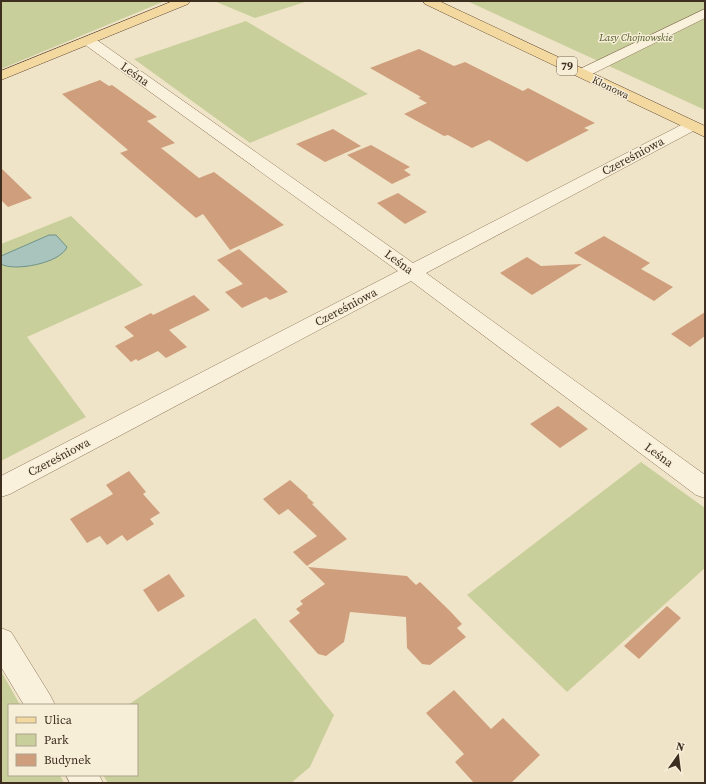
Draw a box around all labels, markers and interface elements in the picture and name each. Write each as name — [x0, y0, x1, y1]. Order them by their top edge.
park label: Lasy Chojnowskie — [598, 31, 673, 44]
road number: 79 — [557, 57, 577, 75]
street label: Leśna — [117, 58, 153, 90]
street label: Klonowa — [590, 73, 632, 102]
street label: Czereśniowa — [599, 133, 668, 179]
street label: Leśna — [381, 246, 417, 278]
street label: Czereśniowa — [312, 284, 381, 330]
street label: Czereśniowa — [25, 434, 94, 480]
street label: Leśna — [641, 439, 677, 471]
legend — [8, 704, 138, 776]
text: Ulica — [44, 712, 73, 728]
text: Park — [44, 732, 69, 748]
north arrow — [658, 736, 698, 776]
text: N — [675, 739, 686, 755]
text: Budynek — [44, 752, 91, 768]

